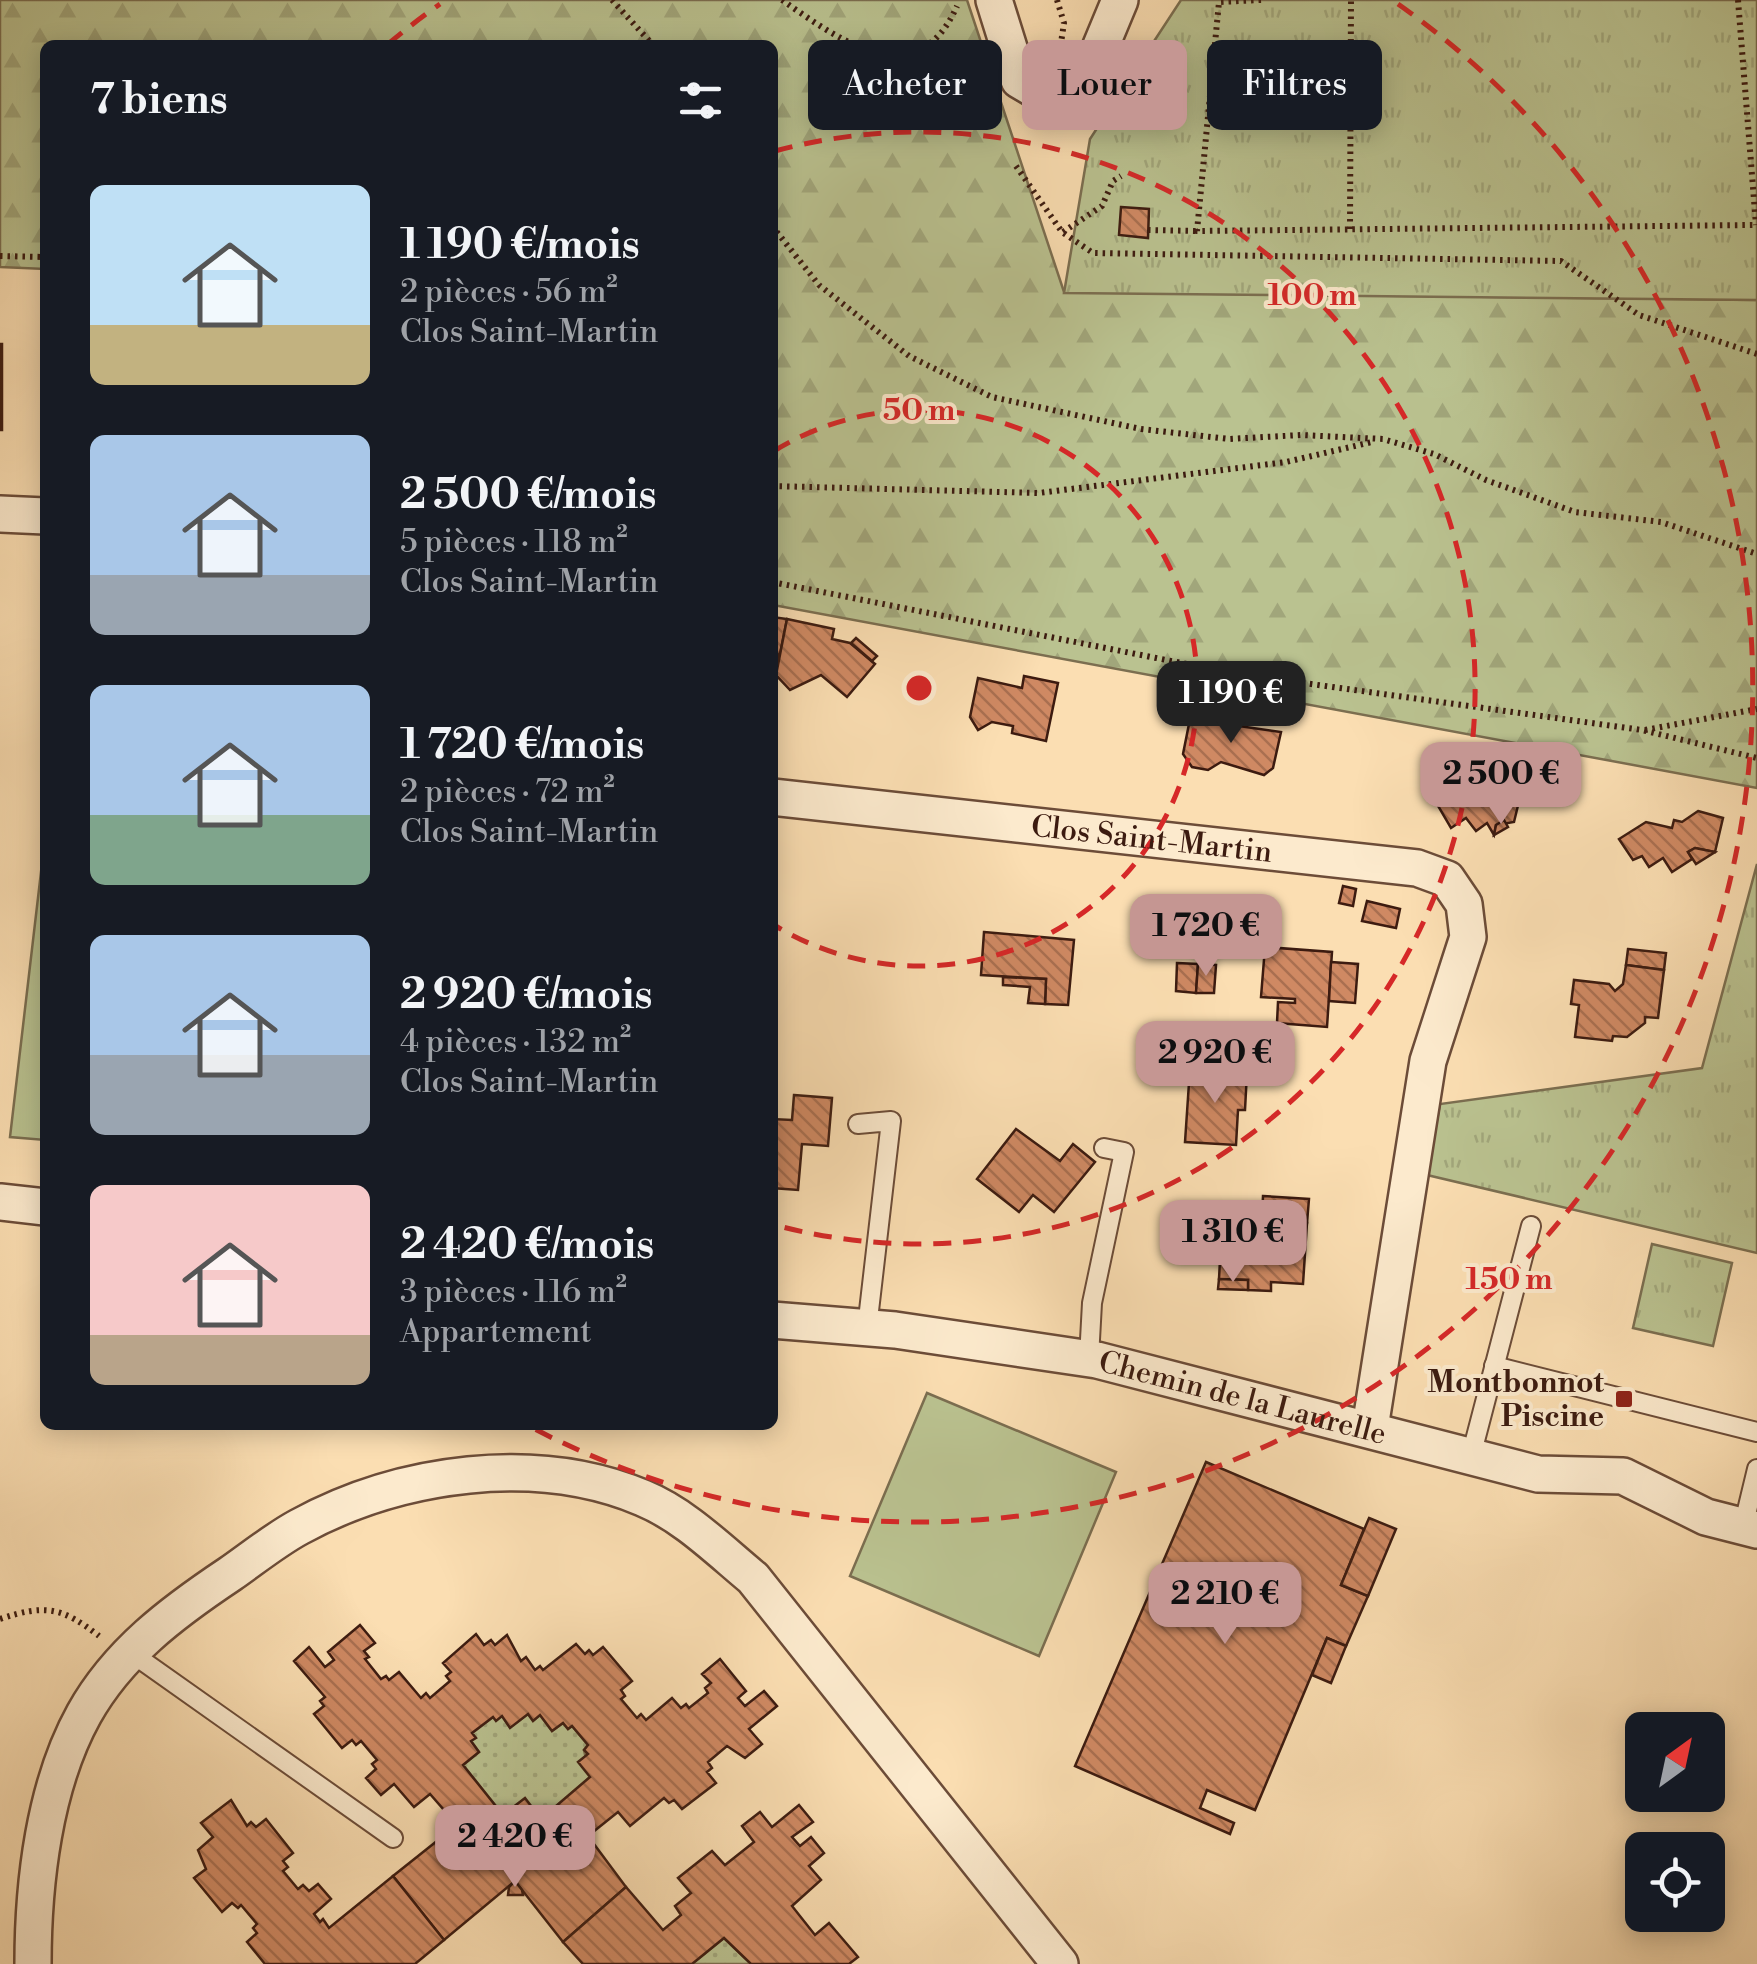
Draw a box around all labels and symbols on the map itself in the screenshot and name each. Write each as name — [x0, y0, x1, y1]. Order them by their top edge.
text: 100 m — [1267, 277, 1357, 315]
text: 50 m — [883, 392, 955, 430]
pin: 1 190 € — [1139, 661, 1323, 746]
centre of rings — [901, 670, 937, 706]
pin: 2 500 € — [1409, 742, 1593, 827]
street label: Clos Saint-Martin — [1029, 808, 1274, 872]
pin: 1 720 € — [1114, 894, 1298, 979]
pin: 2 920 € — [1123, 1021, 1307, 1106]
pin: 1 310 € — [1141, 1200, 1325, 1285]
text: 150 m — [1466, 1261, 1552, 1299]
street label: Chemin de la Laurelle — [1094, 1343, 1390, 1454]
place label: Montbonnot Piscine — [1427, 1364, 1604, 1436]
marker: Montbonnot Piscine — [1613, 1388, 1635, 1410]
pin: 2 210 € — [1133, 1562, 1317, 1647]
north arrow — [1625, 1712, 1725, 1812]
pin: 2 420 € — [423, 1805, 607, 1890]

